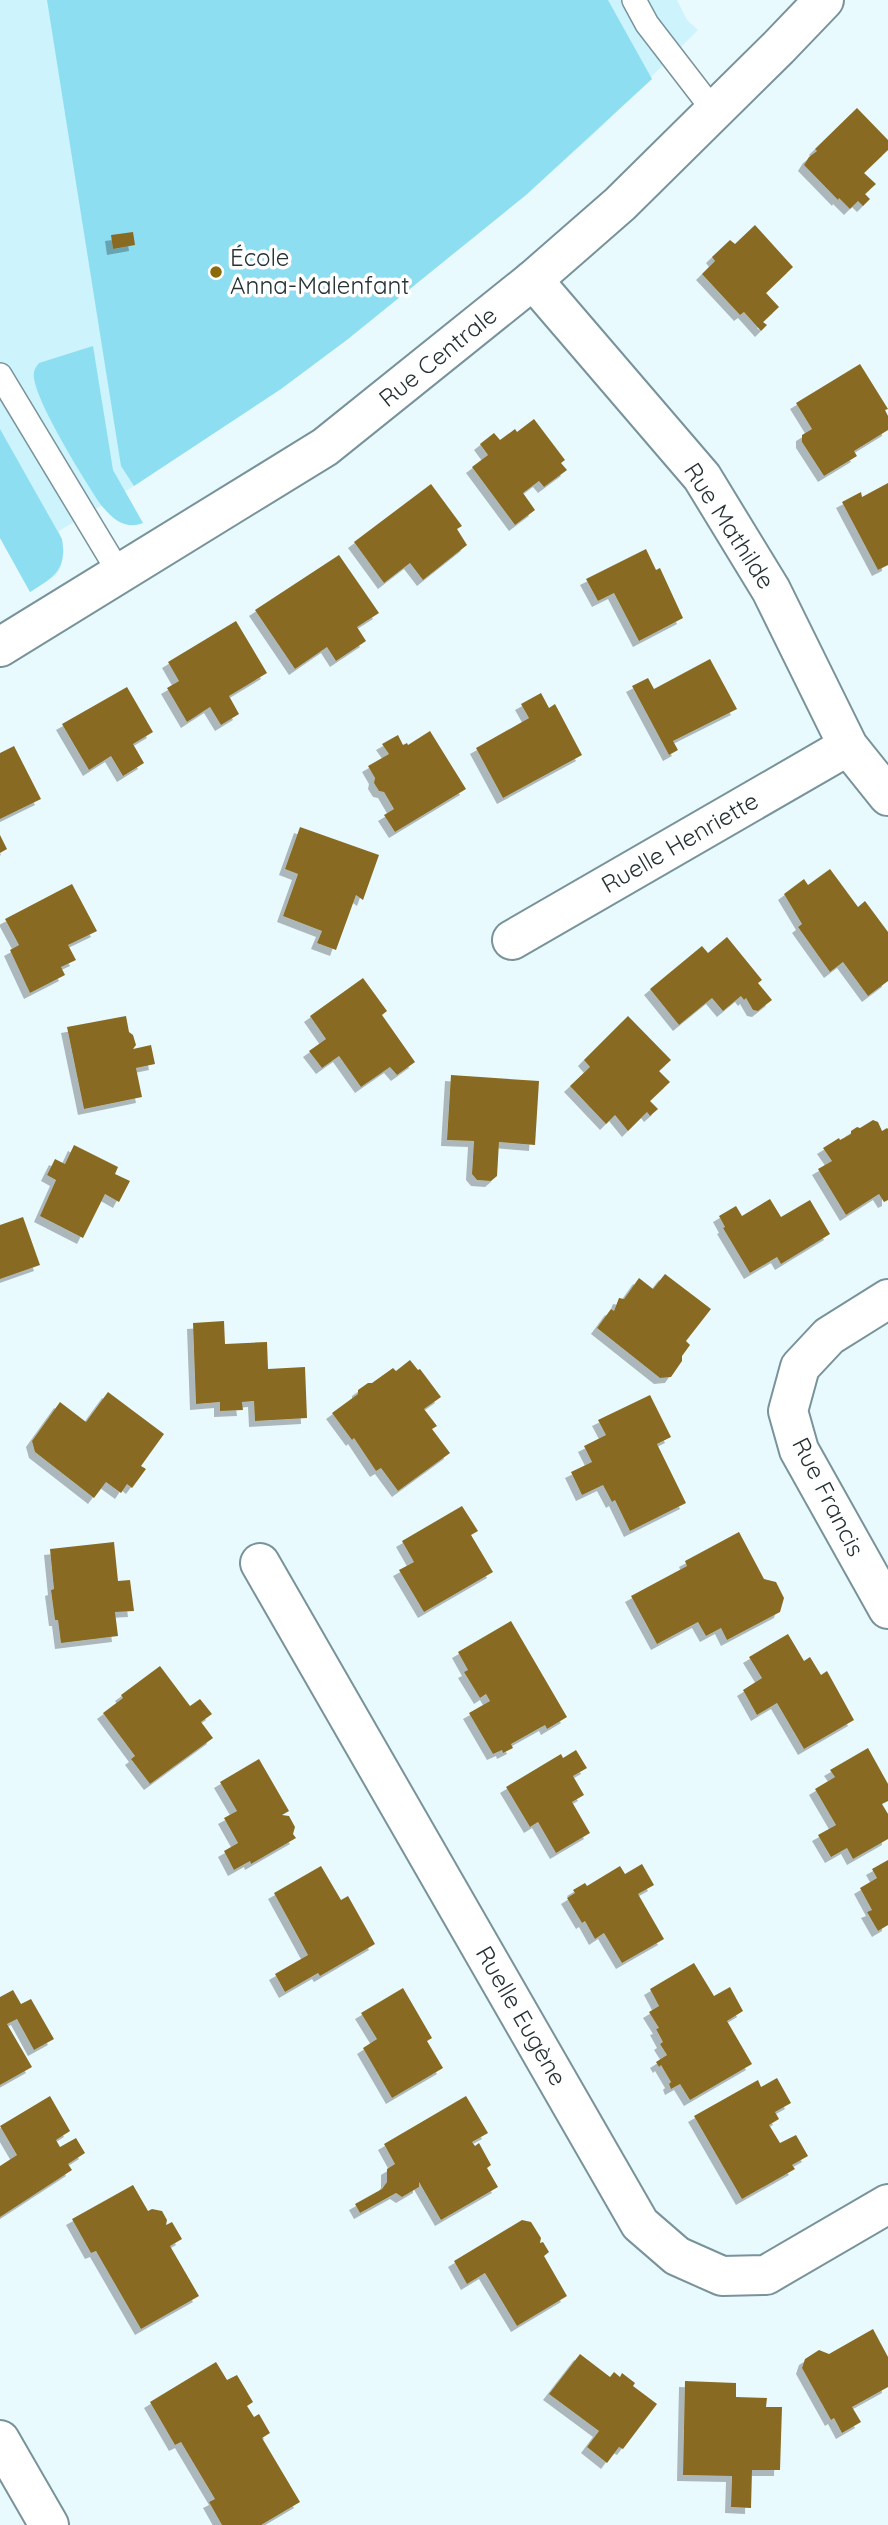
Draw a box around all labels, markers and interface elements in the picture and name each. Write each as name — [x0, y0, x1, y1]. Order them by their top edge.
place label: École Anna-Malenfant — [230, 242, 409, 300]
marker: École Anna-Malenfant — [208, 264, 224, 280]
street label: Rue Centrale — [372, 300, 502, 413]
street label: Rue Mathilde — [678, 457, 782, 594]
street label: Ruelle Henriette — [596, 785, 763, 899]
street label: Rue Francis — [786, 1432, 872, 1561]
street label: Ruelle Eugène — [470, 1940, 574, 2091]

